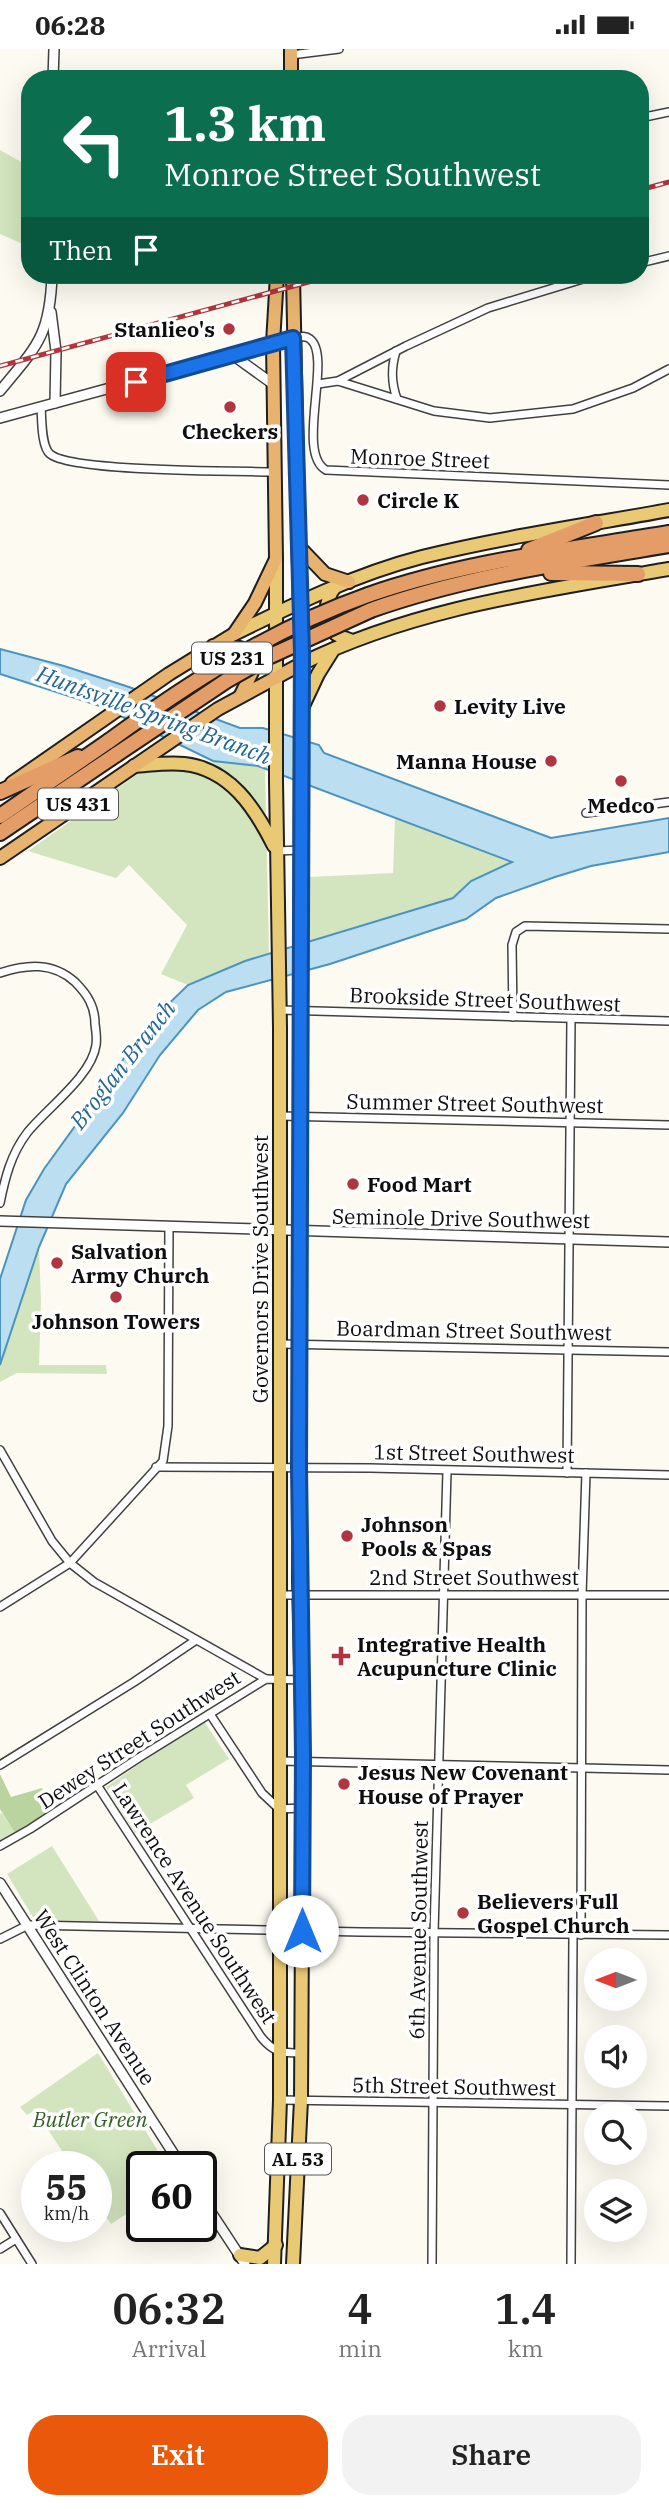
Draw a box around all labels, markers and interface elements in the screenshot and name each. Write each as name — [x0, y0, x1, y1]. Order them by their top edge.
text: 06:28 — [35, 8, 105, 42]
text: 1.3 km — [164, 91, 326, 154]
icon: left — [49, 98, 140, 189]
text: Monroe Street Southwest — [164, 153, 541, 195]
icon: arrive — [127, 231, 165, 269]
text: Then — [49, 233, 113, 267]
place label: Stanlieo's — [114, 315, 215, 343]
marker: Stanlieo's — [221, 321, 237, 337]
pin — [106, 352, 166, 412]
icon: arrive — [117, 363, 155, 401]
marker: Checkers — [222, 399, 238, 415]
place label: Checkers — [182, 417, 278, 445]
street label: Monroe Street — [350, 442, 490, 474]
place label: Circle K — [377, 486, 459, 514]
marker: Circle K — [355, 492, 371, 508]
road number: US 231 — [192, 643, 272, 673]
water label: Huntsville Spring Branch — [32, 657, 276, 770]
place label: Levity Live — [454, 692, 566, 720]
marker: Levity Live — [432, 698, 448, 714]
place label: Manna House — [396, 747, 537, 775]
marker: Manna House — [543, 753, 559, 769]
marker: Medco — [613, 773, 629, 789]
road number: US 431 — [38, 789, 118, 819]
place label: Medco — [587, 791, 655, 819]
street label: Brookside Street Southwest — [349, 980, 621, 1018]
water label: Broglan Branch — [62, 993, 182, 1135]
street label: Summer Street Southwest — [346, 1087, 604, 1119]
street label: Governors Drive Southwest — [246, 1135, 274, 1403]
place label: Food Mart — [367, 1170, 472, 1198]
marker: Food Mart — [345, 1176, 361, 1192]
street label: Seminole Drive Southwest — [332, 1202, 590, 1234]
place label: Salvation Army Church — [71, 1237, 210, 1289]
marker: Salvation Army Church — [49, 1255, 65, 1271]
marker: Johnson Towers — [108, 1289, 124, 1305]
place label: Johnson Towers — [32, 1307, 200, 1335]
street label: Boardman Street Southwest — [336, 1314, 612, 1346]
street label: 1st Street Southwest — [373, 1437, 575, 1469]
place label: Johnson Pools & Spas — [361, 1510, 492, 1562]
marker: Johnson Pools & Spas — [339, 1528, 355, 1544]
street label: 2nd Street Southwest — [369, 1563, 579, 1591]
place label: Integrative Health Acupuncture Clinic — [357, 1630, 557, 1682]
marker: Integrative Health Acupuncture Clinic — [331, 1646, 351, 1666]
street label: Dewey Street Southwest — [32, 1663, 246, 1815]
place label: Jesus New Covenant House of Prayer — [358, 1758, 568, 1810]
marker: Jesus New Covenant House of Prayer — [336, 1776, 352, 1792]
street label: Lawrence Avenue Southwest — [106, 1777, 284, 2029]
street label: 6th Avenue Southwest — [402, 1820, 434, 2040]
place label: Believers Full Gospel Church — [477, 1887, 630, 1939]
position arrow — [265, 1894, 339, 1968]
street label: West Clinton Avenue — [28, 1904, 162, 2090]
marker: Believers Full Gospel Church — [455, 1905, 471, 1921]
north arrow — [584, 1948, 648, 2011]
map controls — [584, 1948, 647, 2242]
button: sound — [584, 2025, 647, 2088]
street label: 5th Street Southwest — [352, 2070, 556, 2102]
button: search — [584, 2102, 647, 2165]
park label: Butler Green — [32, 2105, 147, 2133]
road number: AL 53 — [265, 2143, 331, 2175]
speed limit sign: 60 — [126, 2151, 217, 2242]
text: 55 — [45, 2164, 88, 2210]
button: layers — [584, 2179, 647, 2242]
text: km/h — [44, 2202, 89, 2225]
text: 06:32 — [112, 2281, 226, 2336]
text: 4 — [348, 2281, 373, 2336]
text: 1.4 — [494, 2281, 557, 2336]
text: Arrival — [132, 2333, 207, 2363]
text: min — [338, 2333, 382, 2363]
text: km — [508, 2333, 543, 2363]
button: Exit — [28, 2415, 328, 2495]
button: Share — [342, 2415, 641, 2495]

